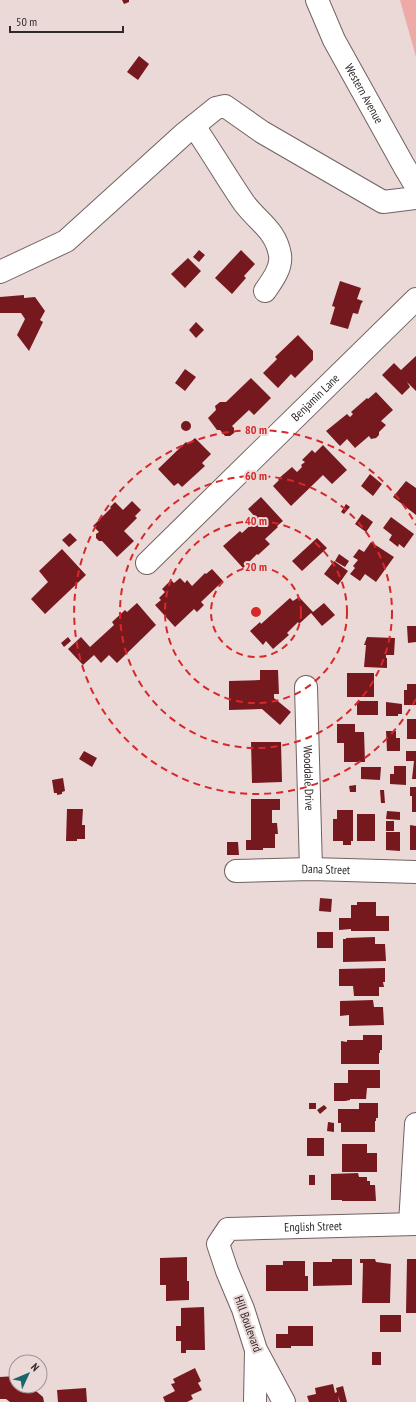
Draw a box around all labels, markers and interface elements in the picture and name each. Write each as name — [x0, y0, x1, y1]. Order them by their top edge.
scale bar — [10, 8, 123, 34]
text: 50 m — [16, 14, 37, 29]
street label: Western Avenue — [342, 61, 387, 126]
street label: Benjamin Lane — [288, 370, 342, 424]
text: 80 m — [245, 422, 267, 437]
text: 60 m — [245, 468, 267, 483]
text: 40 m — [245, 513, 267, 528]
text: 20 m — [245, 559, 267, 574]
centre of rings — [249, 605, 263, 619]
street label: Wooddale Drive — [301, 745, 317, 811]
street label: Dana Street — [301, 861, 351, 877]
street label: English Street — [284, 1218, 343, 1235]
street label: Hill Boulevard — [231, 1294, 266, 1354]
north arrow — [8, 1354, 48, 1394]
text: N — [28, 1360, 42, 1374]

